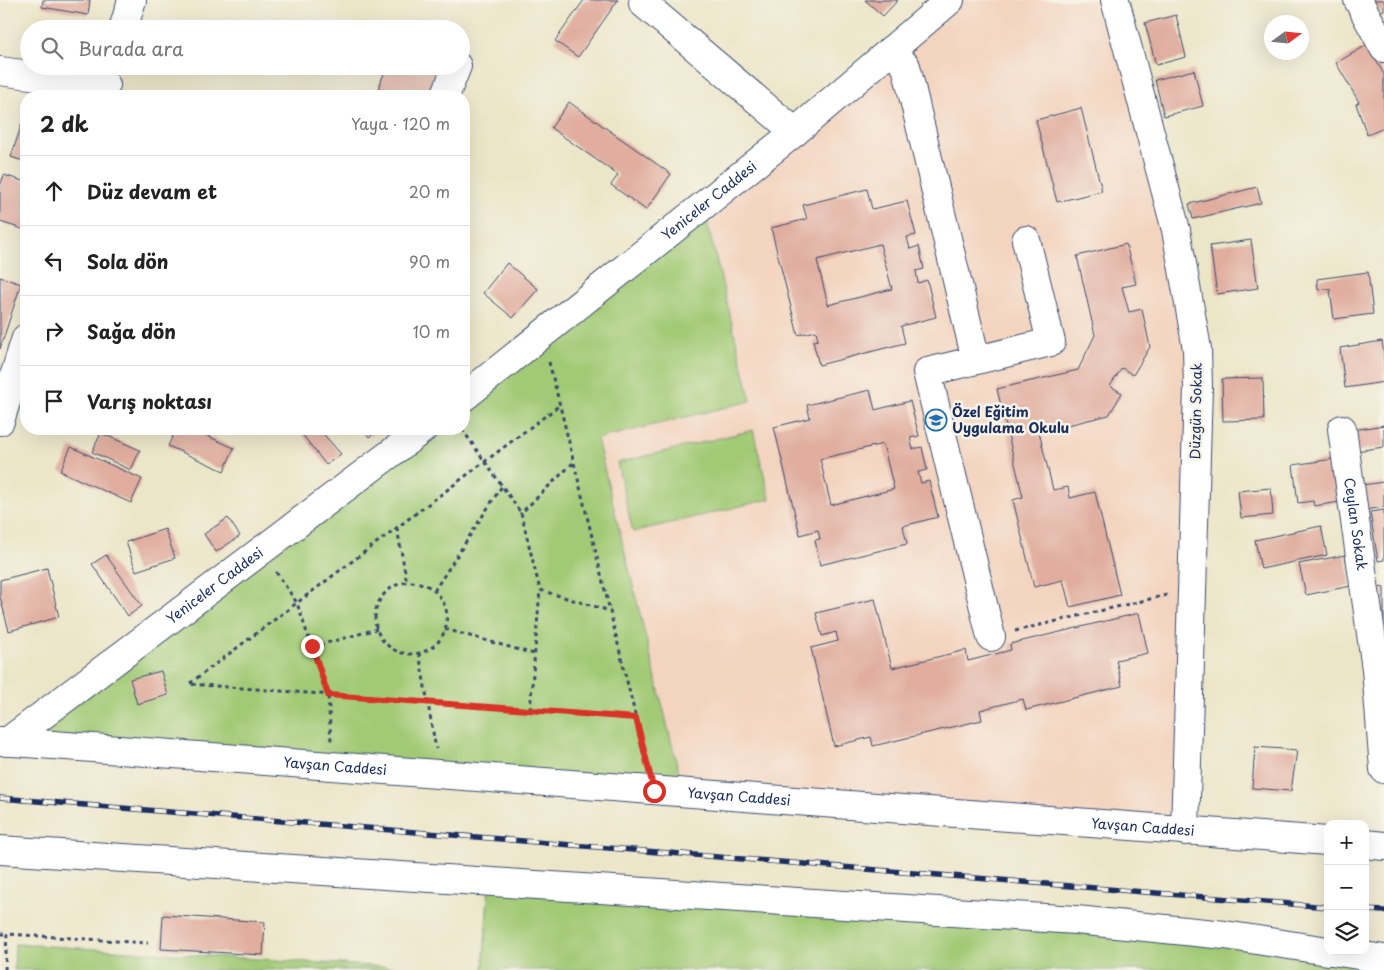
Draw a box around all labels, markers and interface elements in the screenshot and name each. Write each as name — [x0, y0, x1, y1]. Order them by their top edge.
north arrow — [1264, 15, 1309, 60]
search box — [20, 20, 470, 75]
icon: search — [38, 34, 66, 62]
text: Burada ara — [78, 34, 183, 62]
text: 2 dk — [40, 107, 88, 139]
text: Yaya · 120 m — [351, 111, 450, 135]
street label: Yeniceler Caddesi — [657, 156, 761, 245]
icon: ahead — [40, 177, 68, 205]
text: Düz devam et — [87, 177, 217, 205]
text: 20 m — [409, 179, 450, 203]
icon: left — [40, 247, 68, 275]
text: Sola dön — [87, 247, 168, 275]
text: 90 m — [409, 249, 450, 273]
icon: right — [40, 317, 68, 345]
text: Sağa dön — [87, 317, 176, 345]
text: 10 m — [413, 319, 450, 343]
street label: Düzgün Sokak — [1184, 362, 1207, 460]
icon: arrive — [40, 387, 68, 415]
text: Varış noktası — [87, 387, 212, 415]
place label: Özel Eğitim Uygulama Okulu — [952, 401, 1069, 438]
school or university icon: Özel Eğitim Uygulama Okulu — [924, 408, 948, 432]
street label: Ceylan Sokak — [1339, 476, 1373, 572]
street label: Yeniceler Caddesi — [162, 542, 267, 629]
route end — [301, 635, 324, 658]
street label: Yavşan Caddesi — [283, 751, 388, 780]
route start — [643, 780, 666, 803]
street label: Yavşan Caddesi — [687, 782, 791, 811]
street label: Yavşan Caddesi — [1090, 812, 1195, 841]
map controls — [1324, 820, 1369, 955]
button: + — [1324, 820, 1369, 865]
button: − — [1324, 865, 1369, 910]
button: layers — [1324, 910, 1369, 955]

